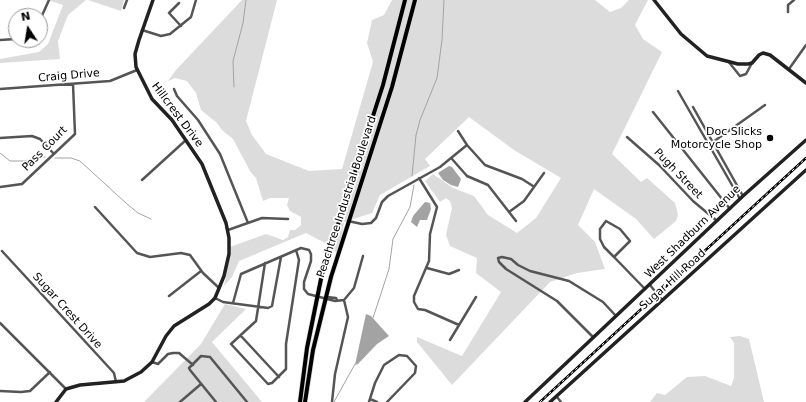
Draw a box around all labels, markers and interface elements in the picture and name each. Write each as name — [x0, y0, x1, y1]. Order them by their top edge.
north arrow — [8, 8, 48, 48]
text: N — [20, 9, 31, 24]
street label: Craig Drive — [38, 67, 100, 85]
street label: Hillcrest Drive — [148, 80, 206, 150]
street label: Peachtree Industrial Boulevard — [315, 115, 379, 279]
street label: Pass Court — [20, 124, 70, 174]
place label: Doc Slicks Motorcycle Shop — [671, 125, 762, 151]
marker: Doc Slicks Motorcycle Shop — [765, 133, 775, 143]
street label: Pugh Street — [651, 146, 705, 202]
street label: West Shadburn Avenue — [642, 183, 744, 281]
street label: Sugar Hill Road — [637, 247, 709, 313]
street label: Sugar Crest Drive — [30, 270, 104, 352]

